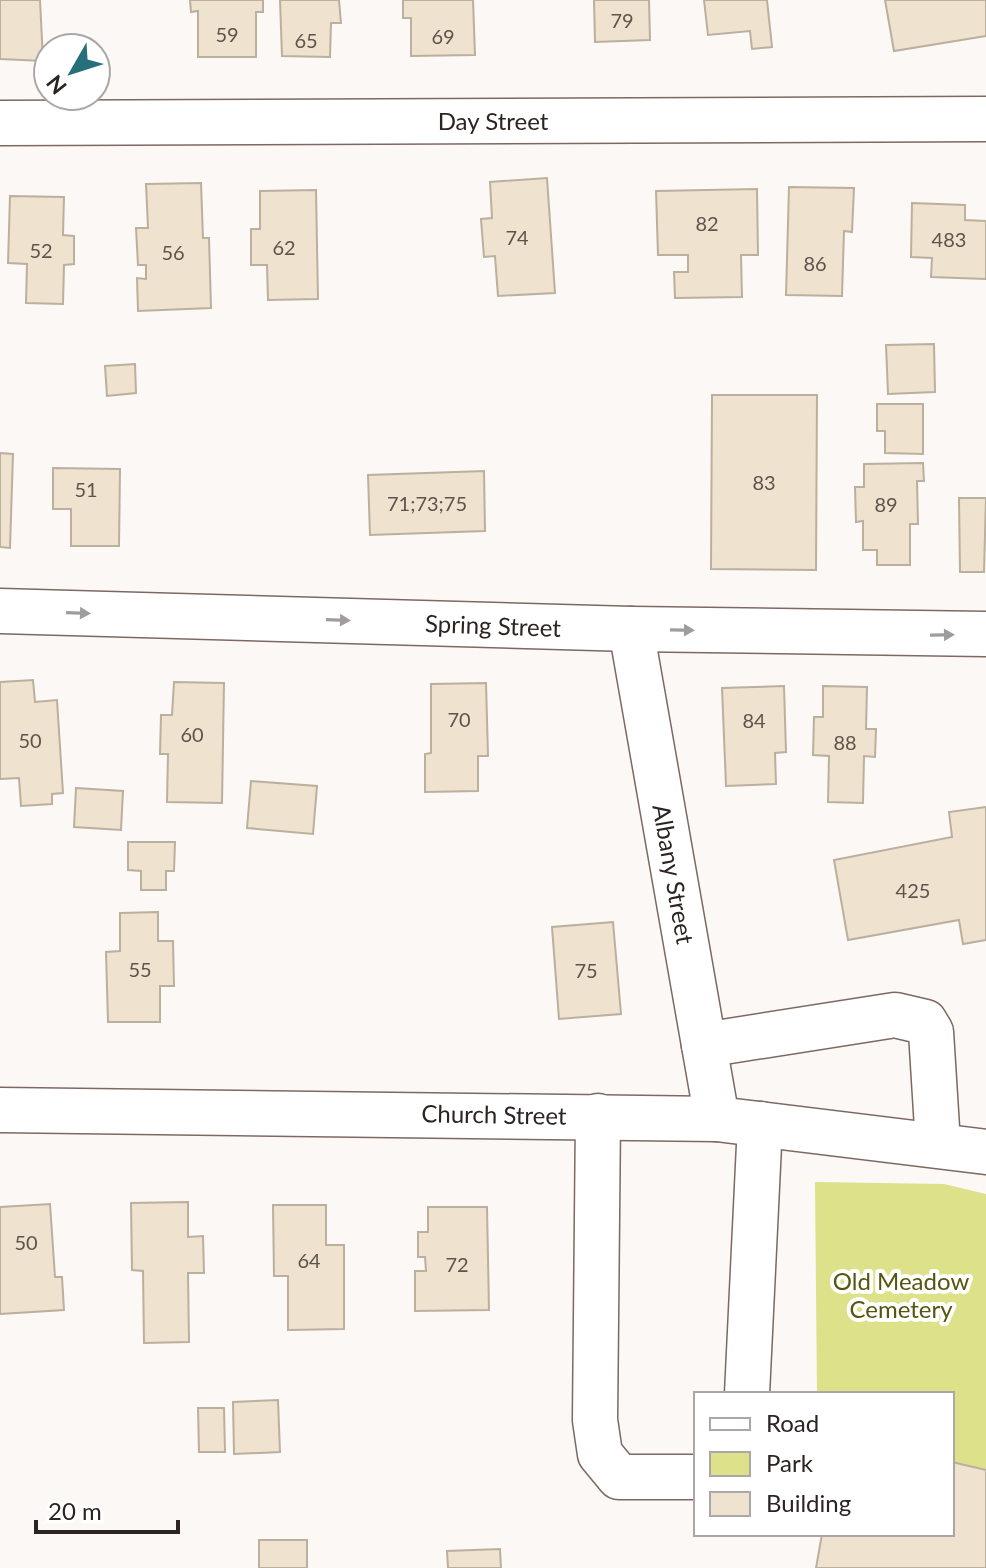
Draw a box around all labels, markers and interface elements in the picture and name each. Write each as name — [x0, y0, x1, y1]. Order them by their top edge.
house number: 79 — [610, 8, 634, 32]
house number: 59 — [215, 22, 239, 46]
house number: 69 — [431, 24, 455, 48]
house number: 65 — [294, 28, 318, 52]
north arrow — [32, 32, 112, 112]
text: N — [40, 70, 72, 100]
street label: Day Street — [438, 106, 549, 135]
house number: 82 — [695, 211, 719, 235]
house number: 74 — [505, 225, 529, 249]
house number: 483 — [932, 227, 966, 251]
house number: 62 — [272, 235, 296, 259]
house number: 52 — [29, 238, 53, 262]
house number: 56 — [161, 240, 185, 264]
house number: 86 — [803, 251, 827, 275]
house number: 83 — [752, 470, 776, 494]
house number: 51 — [74, 477, 98, 501]
house number: 71;73;75 — [387, 491, 467, 515]
house number: 89 — [874, 492, 898, 516]
one-way arrow — [66, 606, 91, 619]
street label: Spring Street — [425, 608, 562, 642]
one-way arrow — [326, 614, 351, 627]
one-way arrow — [670, 624, 695, 636]
one-way arrow — [930, 628, 955, 641]
house number: 70 — [447, 707, 471, 731]
house number: 84 — [742, 708, 766, 732]
house number: 60 — [180, 722, 204, 746]
house number: 50 — [18, 728, 42, 752]
house number: 88 — [833, 730, 857, 754]
street label: Albany Street — [647, 802, 701, 947]
house number: 425 — [896, 878, 930, 902]
house number: 55 — [128, 957, 152, 981]
house number: 75 — [574, 958, 598, 982]
street label: Church Street — [421, 1098, 567, 1130]
house number: 50 — [14, 1230, 38, 1254]
house number: 64 — [297, 1248, 321, 1272]
house number: 72 — [445, 1252, 469, 1276]
park label: Old Meadow Cemetery — [833, 1266, 969, 1323]
legend — [694, 1392, 954, 1536]
text: Road — [766, 1408, 819, 1437]
text: Park — [766, 1448, 814, 1477]
scale bar — [36, 1484, 178, 1534]
text: Building — [766, 1488, 851, 1517]
text: 20 m — [48, 1496, 102, 1525]

